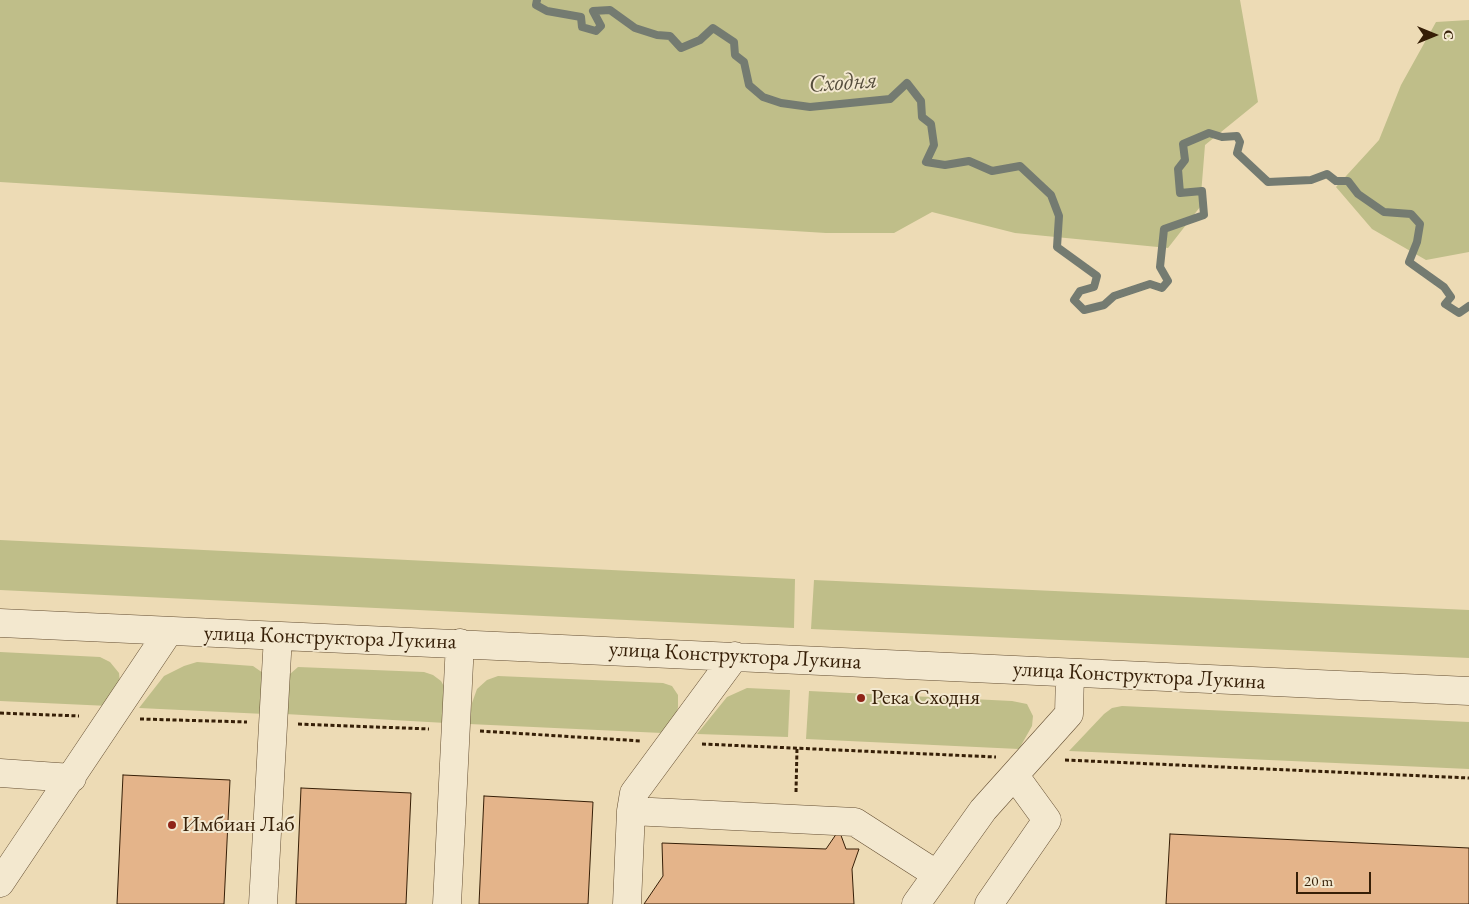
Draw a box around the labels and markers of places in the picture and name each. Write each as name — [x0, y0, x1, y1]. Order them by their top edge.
place label: Река Сходня — [871, 685, 980, 711]
marker: Река Сходня — [855, 692, 867, 704]
place label: Имбиан Лаб — [182, 812, 295, 838]
marker: Имбиан Лаб — [166, 819, 178, 831]

